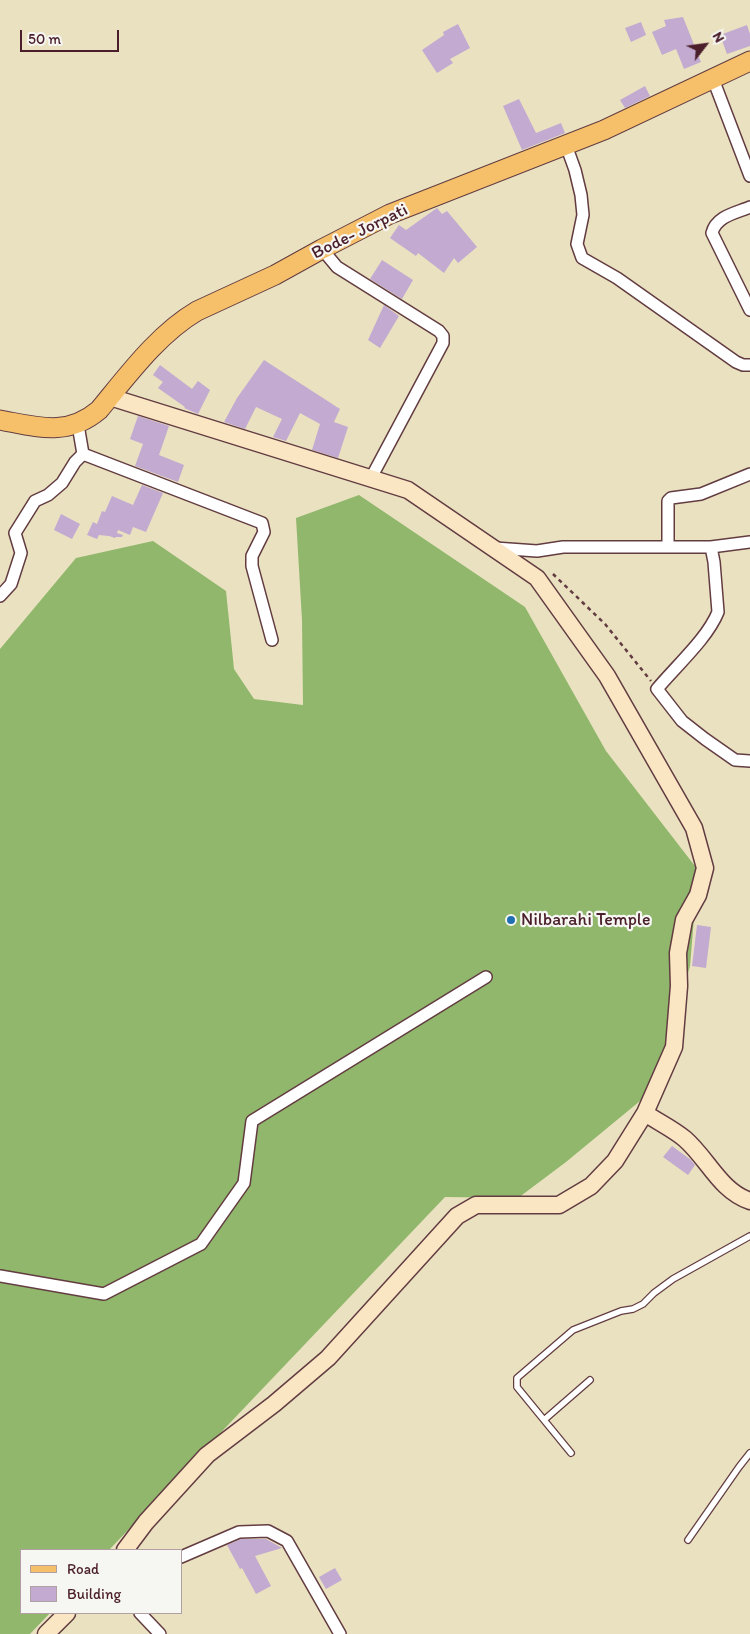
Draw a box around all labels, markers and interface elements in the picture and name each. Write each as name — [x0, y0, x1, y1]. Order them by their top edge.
scale bar — [22, 20, 121, 52]
north arrow — [680, 20, 730, 70]
text: N — [709, 29, 728, 46]
text: 50 m — [28, 30, 61, 48]
street label: Bode- Jorpati — [308, 199, 412, 265]
place label: Nilbarahi Temple — [521, 909, 650, 931]
marker: Nilbarahi Temple — [505, 914, 517, 926]
legend — [20, 1549, 182, 1614]
text: Road — [67, 1560, 99, 1578]
text: Building — [67, 1585, 121, 1603]

